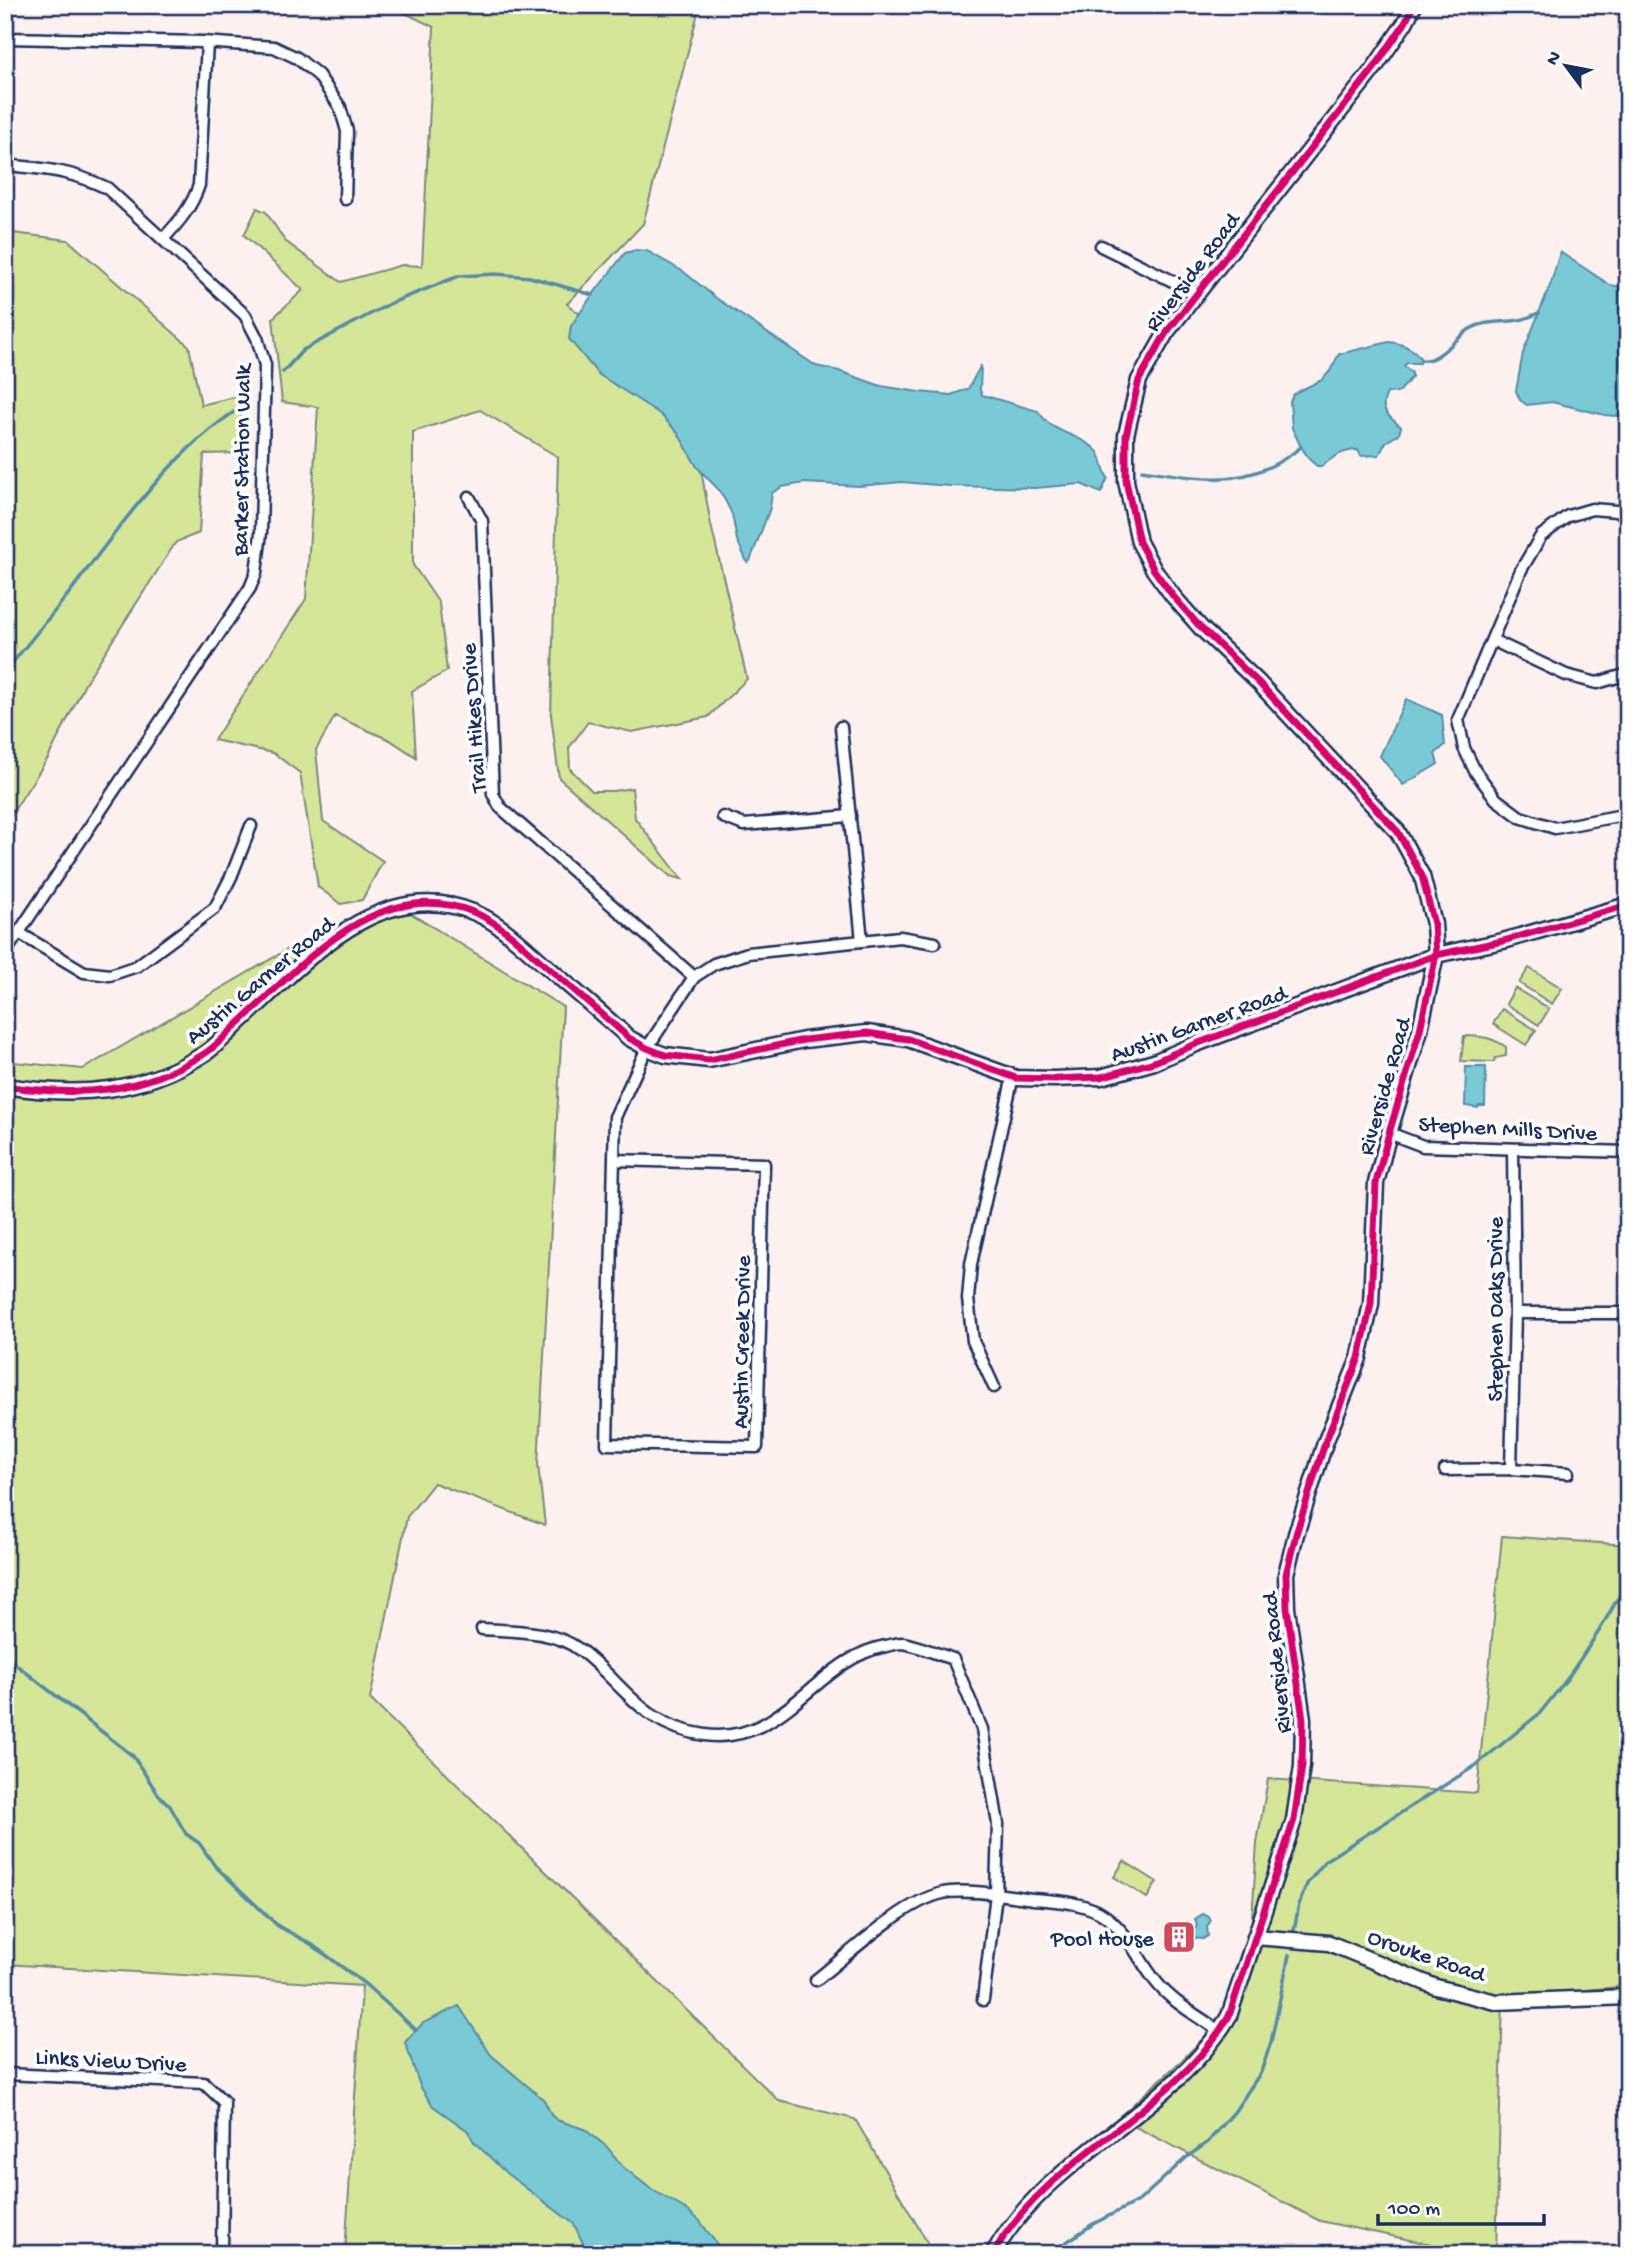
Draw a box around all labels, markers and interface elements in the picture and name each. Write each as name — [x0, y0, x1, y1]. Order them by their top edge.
north arrow — [1532, 32, 1602, 102]
text: N — [1542, 47, 1568, 70]
street label: Riverside Road — [1140, 207, 1248, 338]
street label: Barker Station Walk — [228, 361, 259, 557]
street label: Trail Hikes Drive — [457, 641, 494, 795]
street label: Austin Garner Road — [181, 911, 342, 1052]
street label: Austin Garner Road — [1107, 980, 1292, 1070]
street label: Riverside Road — [1354, 1014, 1419, 1159]
street label: Stephen Mills Drive — [1418, 1112, 1599, 1149]
street label: Stephen Oaks Drive — [1484, 1215, 1511, 1401]
street label: Austin Creek Drive — [728, 1254, 759, 1429]
street label: Riverside Road — [1257, 1589, 1299, 1735]
building icon: Pool House — [1160, 1918, 1198, 1956]
street label: Orouke Road — [1364, 1925, 1490, 1991]
place label: Pool House — [1050, 1927, 1155, 1954]
street label: Links View Drive — [34, 2045, 188, 2080]
scale bar — [1378, 2182, 1544, 2226]
text: 100 m — [1387, 2198, 1440, 2223]

